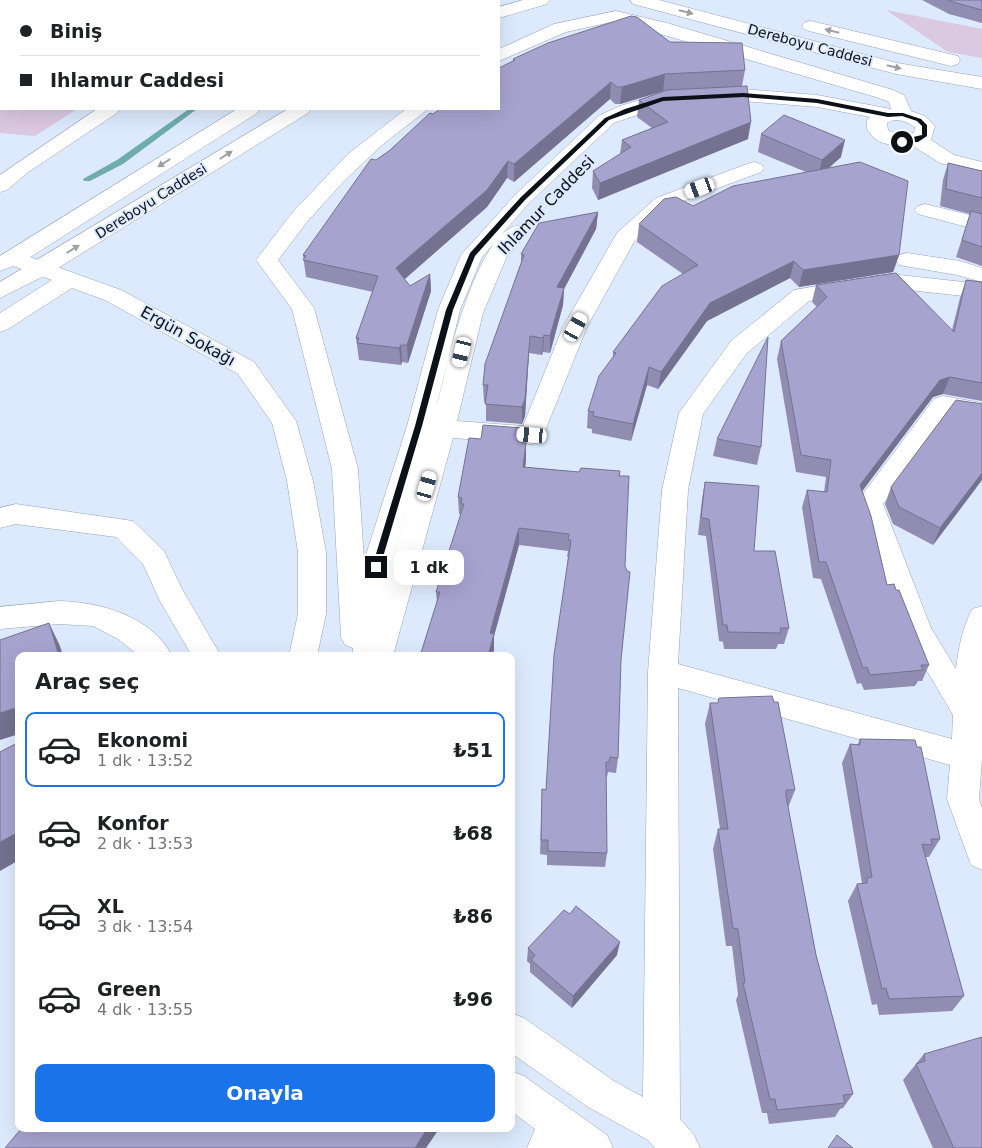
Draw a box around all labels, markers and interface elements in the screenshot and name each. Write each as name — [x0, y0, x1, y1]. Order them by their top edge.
one-way arrow — [679, 8, 694, 16]
text: Biniş — [50, 20, 102, 42]
street label: Dereboyu Caddesi — [746, 21, 874, 69]
one-way arrow — [825, 27, 840, 35]
one-way arrow — [886, 63, 901, 71]
text: Ihlamur Caddesi — [50, 69, 224, 91]
route start — [891, 131, 913, 153]
one-way arrow — [219, 150, 232, 159]
street label: Ihlamur Caddesi — [494, 151, 598, 259]
one-way arrow — [158, 158, 171, 167]
street label: Dereboyu Caddesi — [92, 160, 210, 242]
car — [683, 176, 716, 200]
one-way arrow — [66, 245, 79, 254]
street label: Ergün Sokağı — [137, 302, 239, 370]
car — [562, 310, 589, 344]
car — [451, 336, 472, 368]
car — [516, 426, 547, 444]
car — [415, 470, 438, 502]
callout: 1 dk — [394, 550, 464, 584]
route end — [365, 556, 387, 578]
text: 1 dk — [410, 558, 448, 577]
text: Araç seç — [35, 669, 139, 694]
icon: car — [37, 727, 82, 772]
text: Ekonomi — [97, 729, 188, 751]
text: ₺51 — [453, 739, 493, 761]
text: 1 dk · 13:52 — [97, 751, 193, 770]
icon: car — [37, 810, 82, 855]
text: Konfor — [97, 812, 169, 834]
text: ₺68 — [453, 822, 493, 844]
text: 2 dk · 13:53 — [97, 834, 193, 853]
icon: car — [37, 893, 82, 938]
text: XL — [97, 895, 124, 917]
text: ₺86 — [453, 905, 493, 927]
text: 3 dk · 13:54 — [97, 917, 193, 936]
icon: car — [37, 976, 82, 1021]
text: Green — [97, 978, 161, 1000]
text: ₺96 — [453, 988, 493, 1010]
text: 4 dk · 13:55 — [97, 1000, 193, 1019]
button: Onayla — [35, 1064, 495, 1122]

